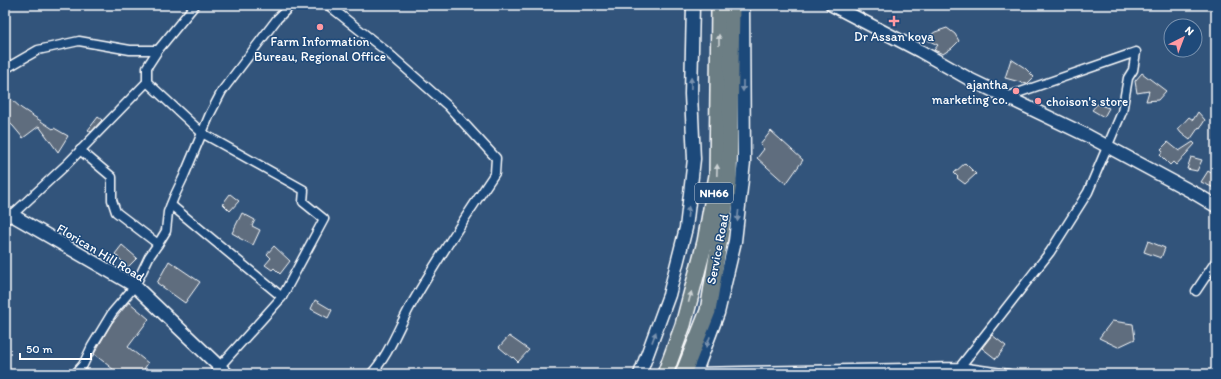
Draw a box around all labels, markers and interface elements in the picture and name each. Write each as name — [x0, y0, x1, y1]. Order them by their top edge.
marker: Dr Assan koya — [888, 15, 900, 27]
north arrow — [1163, 18, 1203, 58]
marker: Farm Information Bureau, Regional Office — [315, 22, 325, 32]
text: N — [1182, 24, 1196, 38]
place label: Dr Assan koya — [854, 29, 934, 44]
one-way arrow — [716, 33, 722, 46]
place label: Farm Information Bureau, Regional Office — [254, 34, 386, 64]
one-way arrow — [688, 76, 694, 89]
place label: ajantha marketing co. — [932, 77, 1008, 107]
one-way arrow — [740, 80, 746, 93]
marker: ajantha marketing co. — [1011, 86, 1021, 96]
place label: choison's store — [1046, 94, 1128, 109]
marker: choison's store — [1033, 96, 1043, 106]
one-way arrow — [714, 163, 720, 176]
road number: NH66 — [695, 183, 733, 203]
one-way arrow — [685, 206, 691, 218]
one-way arrow — [734, 210, 741, 222]
street label: Service Road — [703, 213, 732, 286]
street label: Florican Hill Road — [54, 220, 147, 284]
one-way arrow — [688, 291, 694, 303]
one-way arrow — [651, 331, 657, 343]
scale bar — [20, 335, 91, 361]
one-way arrow — [704, 336, 710, 348]
text: 50 m — [26, 342, 52, 356]

